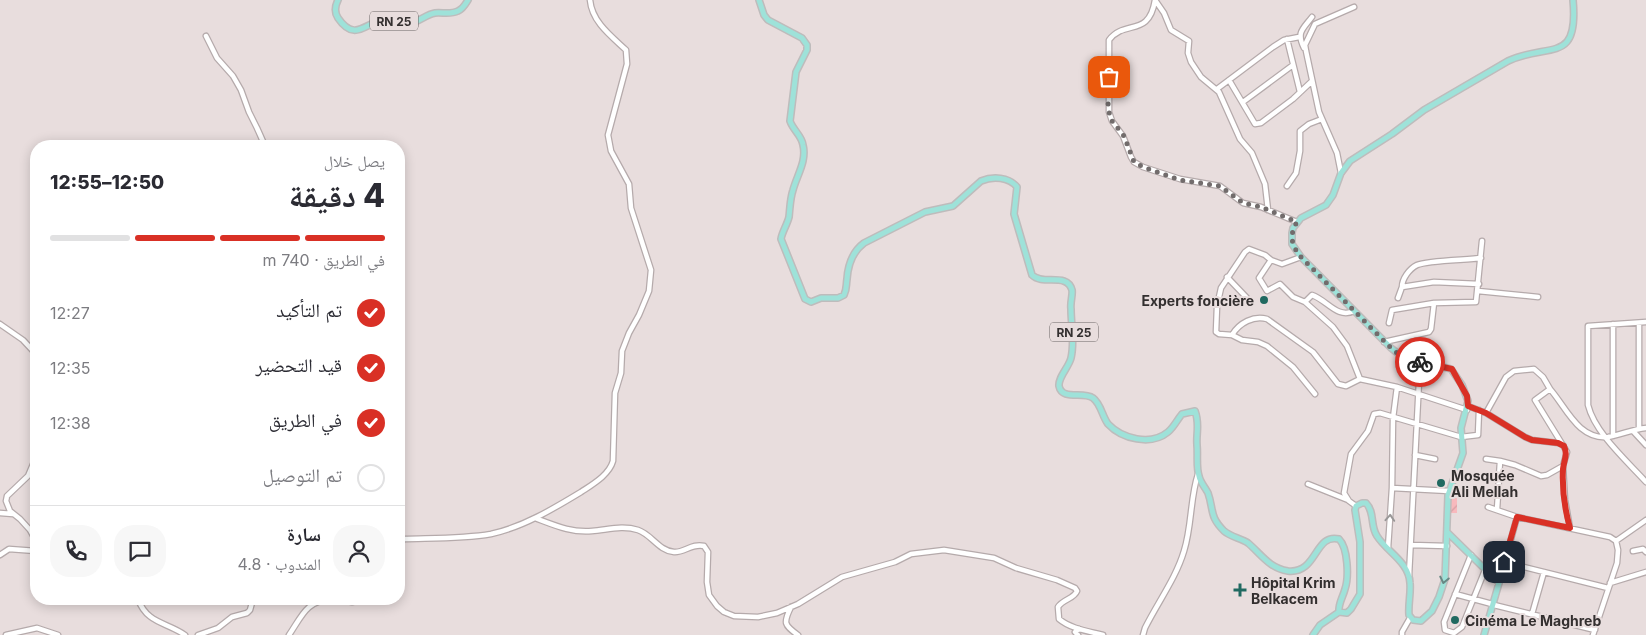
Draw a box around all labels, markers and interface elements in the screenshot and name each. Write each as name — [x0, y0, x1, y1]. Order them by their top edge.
road number: RN 25 — [370, 12, 418, 30]
pin — [1088, 56, 1130, 98]
icon: bag — [1095, 63, 1123, 91]
text: يصل خلال — [324, 151, 385, 171]
text: 12:50–12:55 — [50, 171, 164, 194]
text: 4 دقيقة — [289, 176, 385, 215]
text: في الطريق · 740 m — [263, 250, 385, 270]
place label: Experts foncière — [1141, 292, 1254, 309]
marker: Experts foncière — [1258, 294, 1270, 306]
text: تم التأكيد — [276, 299, 342, 322]
icon: check — [357, 299, 385, 327]
text: 12:27 — [50, 303, 90, 323]
road number: RN 25 — [1050, 322, 1098, 342]
courier — [1395, 337, 1445, 387]
icon: bike — [1406, 348, 1434, 376]
text: قيد التحضير — [255, 354, 342, 377]
icon: check — [357, 354, 385, 382]
text: 12:35 — [50, 358, 90, 378]
text: في الطريق — [269, 409, 342, 432]
icon: check — [357, 409, 385, 437]
text: 12:38 — [50, 413, 91, 433]
text: تم التوصيل — [263, 464, 342, 487]
place label: Mosquée Ali Mellah — [1451, 467, 1518, 500]
marker: Mosquée Ali Mellah — [1435, 477, 1447, 489]
one-way arrow — [1384, 514, 1395, 522]
text: سارة — [287, 523, 321, 546]
button: phone — [50, 525, 102, 577]
button: chat — [114, 525, 166, 577]
button: person — [333, 525, 385, 577]
pin — [1483, 541, 1525, 583]
icon: home — [1490, 548, 1518, 576]
text: المندوب · 4.8 — [238, 554, 321, 574]
place label: Hôpital Krim Belkacem — [1251, 574, 1336, 607]
one-way arrow — [1439, 576, 1450, 585]
marker: Hôpital Krim Belkacem — [1233, 583, 1247, 597]
place label: Cinéma Le Maghreb — [1465, 612, 1601, 629]
marker: Cinéma Le Maghreb — [1449, 614, 1461, 626]

